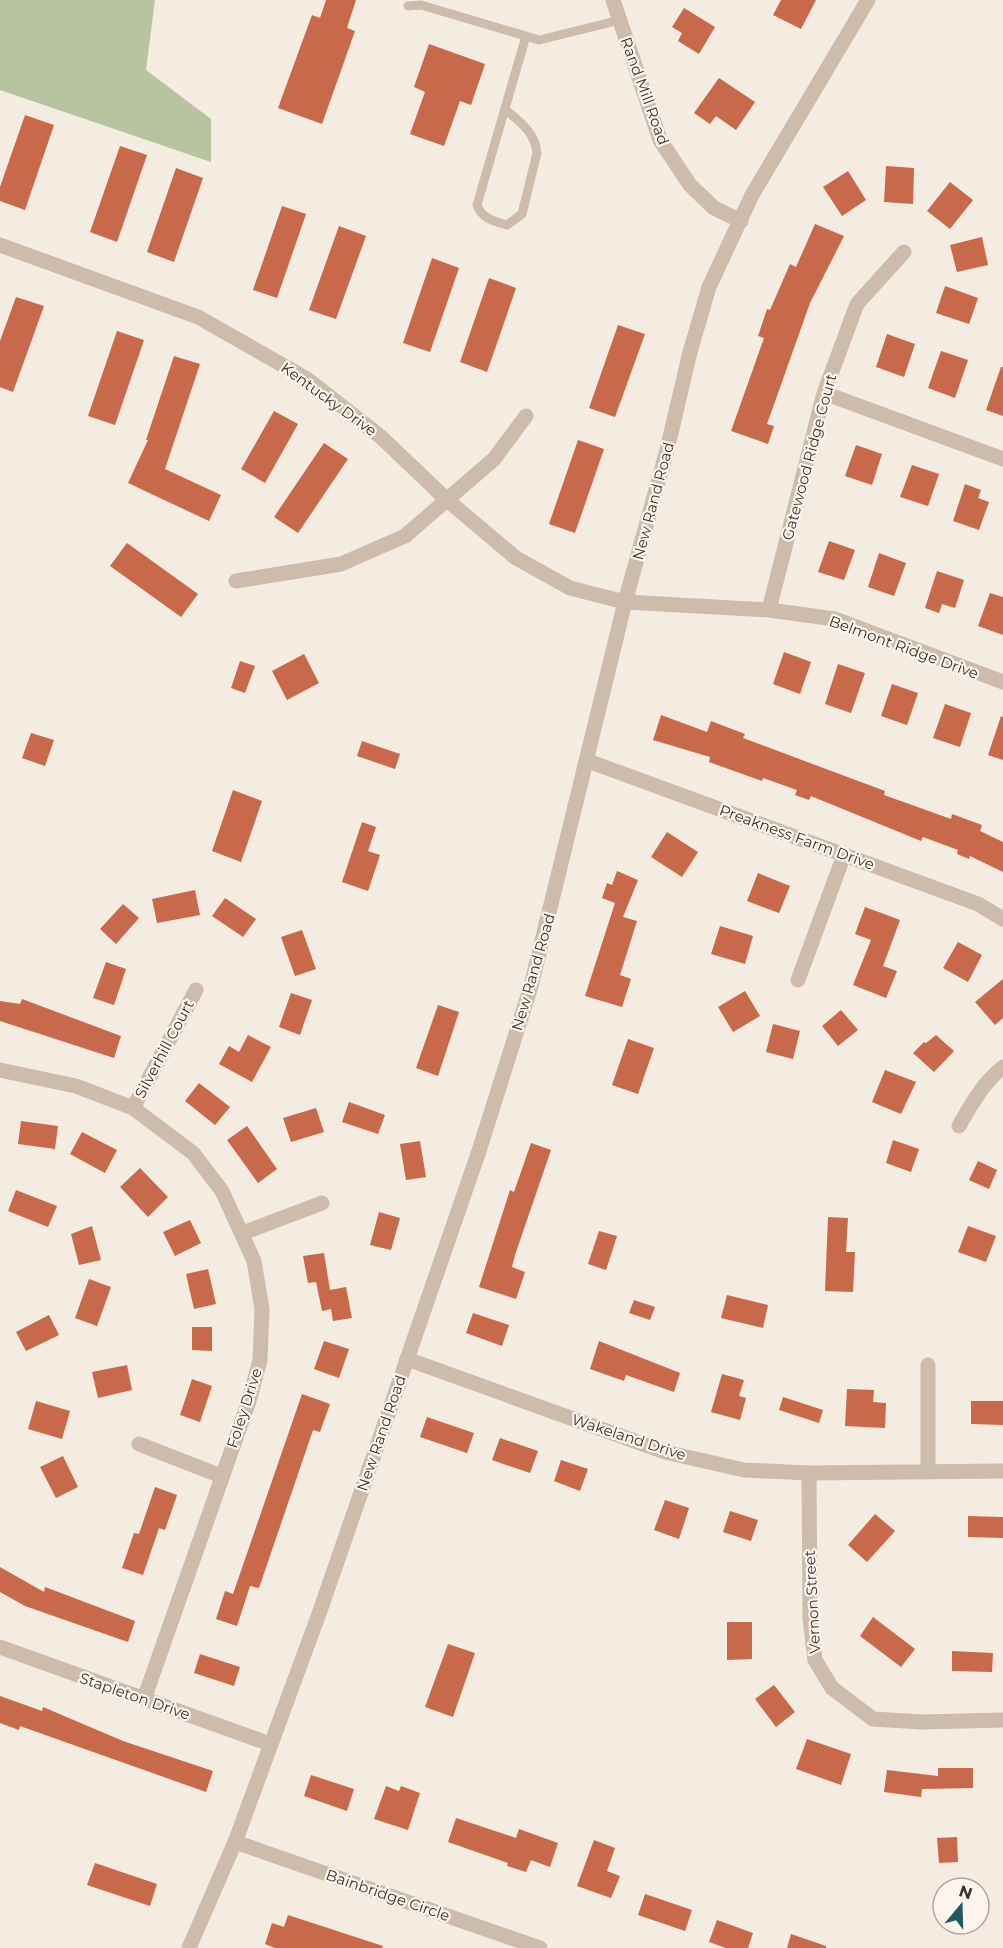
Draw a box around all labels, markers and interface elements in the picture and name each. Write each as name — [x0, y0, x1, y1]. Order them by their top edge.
street label: Rand Mill Road — [617, 34, 673, 148]
street label: Kentucky Drive — [277, 358, 381, 440]
street label: Gatewood Ridge Court — [778, 372, 840, 542]
street label: New Rand Road — [628, 440, 678, 562]
street label: Belmont Ridge Drive — [827, 611, 981, 683]
street label: Preakness Farm Drive — [717, 800, 877, 874]
street label: New Rand Road — [507, 911, 559, 1033]
street label: Silverhill Court — [130, 997, 198, 1101]
street label: Foley Drive — [222, 1366, 266, 1450]
street label: New Rand Road — [352, 1373, 410, 1493]
street label: Wakeland Drive — [570, 1410, 688, 1464]
street label: Vernon Street — [800, 1550, 824, 1654]
street label: Stapleton Drive — [77, 1668, 193, 1724]
street label: Bainbridge Circle — [324, 1865, 452, 1925]
north arrow — [931, 1876, 991, 1936]
text: N — [957, 1881, 975, 1903]

